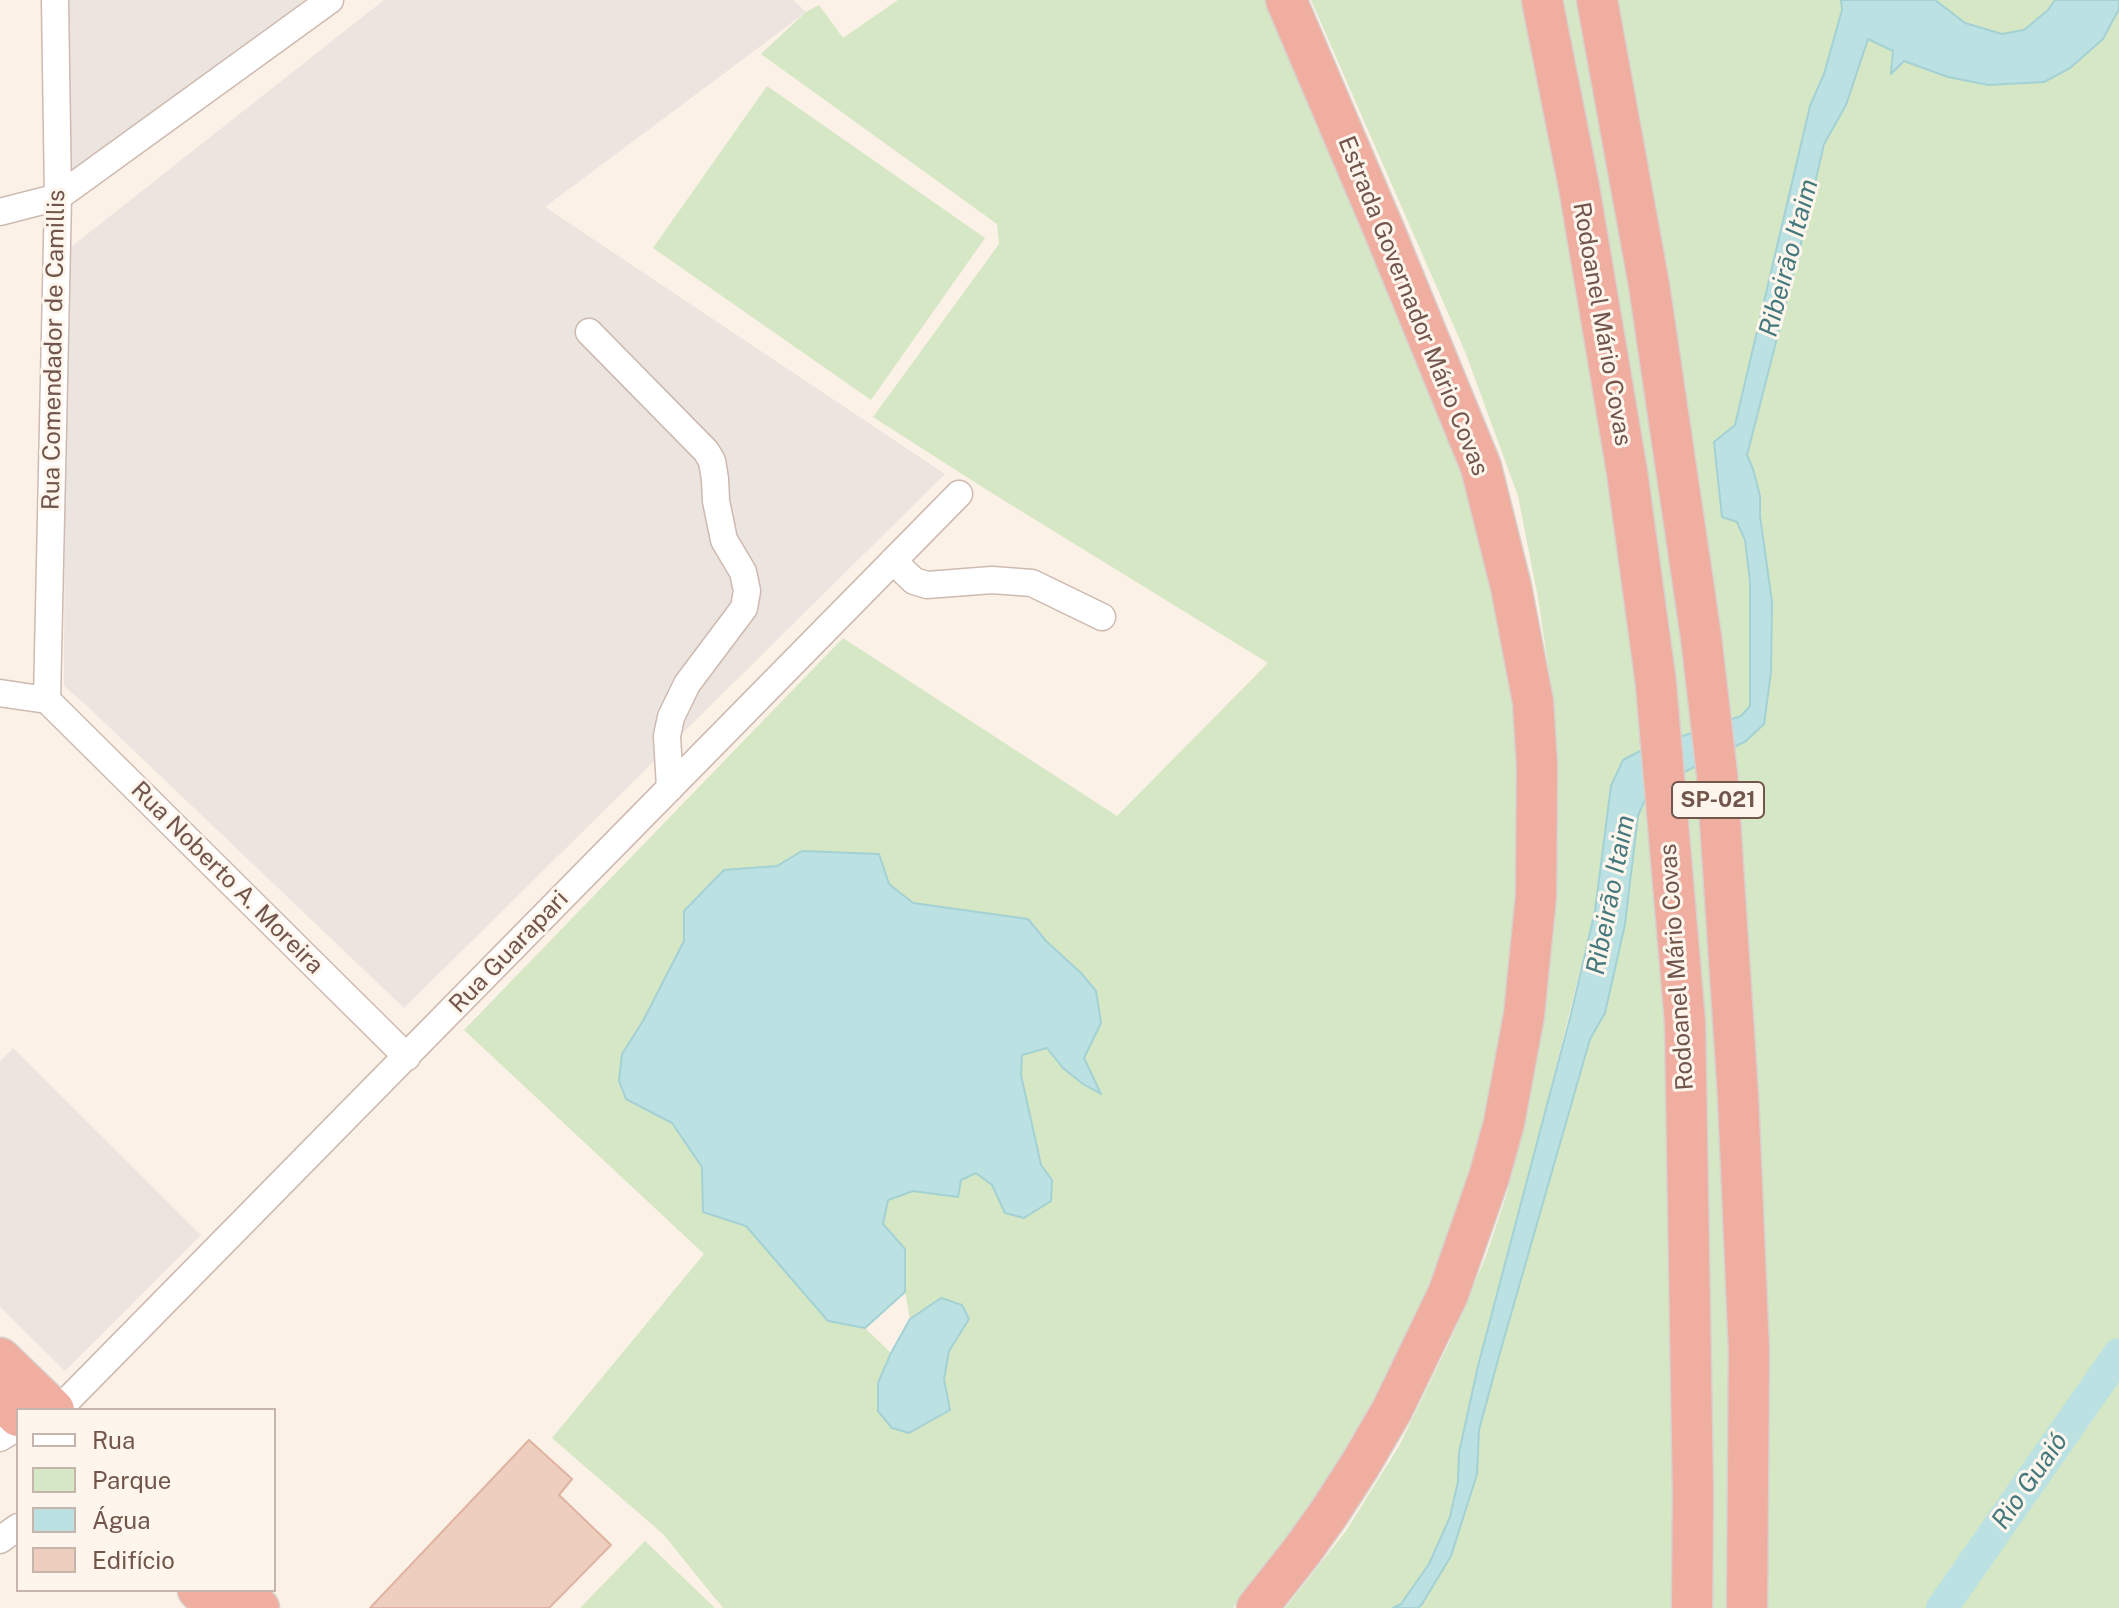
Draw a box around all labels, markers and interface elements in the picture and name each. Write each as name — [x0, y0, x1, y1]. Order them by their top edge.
street label: Estrada Governador Mário Covas — [1332, 132, 1494, 480]
water label: Ribeirão Itaim — [1753, 176, 1825, 340]
street label: Rua Comendador de Camillis — [37, 190, 71, 510]
street label: Rodoanel Mário Covas — [1566, 200, 1638, 448]
street label: Rua Noberto A. Moreira — [125, 776, 329, 980]
road number: SP-021 — [1672, 782, 1764, 818]
water label: Ribeirão Itaim — [1580, 812, 1642, 978]
street label: Rodoanel Mário Covas — [1654, 843, 1700, 1091]
street label: Rua Guarapari — [443, 885, 575, 1019]
legend — [16, 1408, 276, 1592]
text: Rua — [92, 1426, 135, 1454]
water label: Rio Guaió — [1985, 1427, 2075, 1535]
text: Parque — [92, 1466, 171, 1494]
text: Água — [92, 1506, 150, 1534]
text: Edifício — [92, 1546, 175, 1574]

